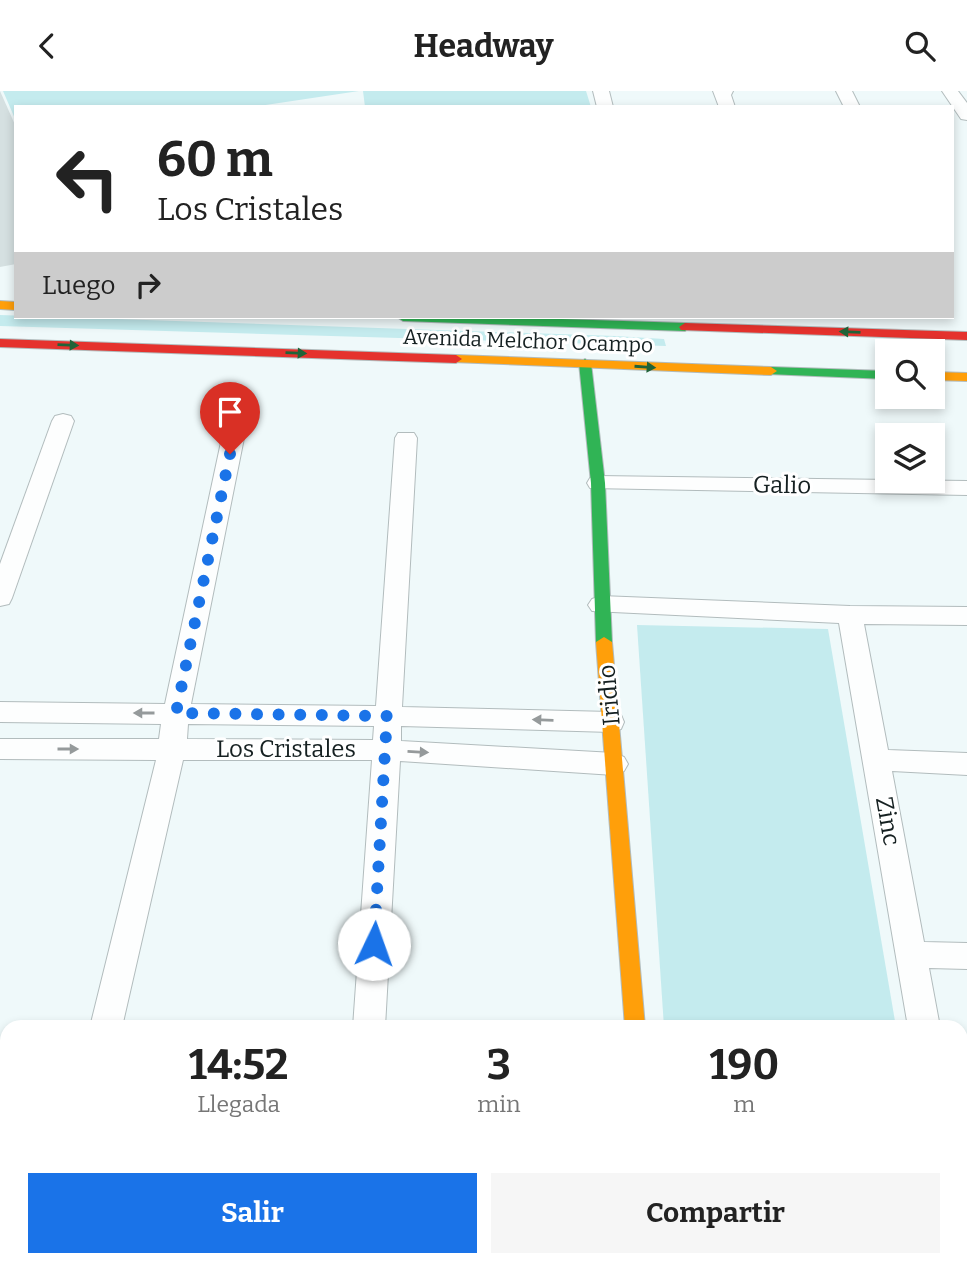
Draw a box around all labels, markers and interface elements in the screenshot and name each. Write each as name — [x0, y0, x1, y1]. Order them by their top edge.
icon: back — [28, 27, 66, 65]
text: Headway — [413, 27, 554, 65]
icon: search — [901, 27, 939, 65]
text: 60 m — [157, 130, 273, 189]
icon: left — [42, 133, 133, 224]
text: Los Cristales — [157, 190, 343, 228]
icon: right — [129, 266, 167, 304]
text: Luego — [42, 270, 115, 301]
street label: Avenida Melchor Ocampo — [402, 324, 654, 358]
one-way arrow — [839, 326, 861, 337]
map controls — [875, 339, 945, 493]
button: search — [875, 339, 945, 409]
one-way arrow — [57, 340, 79, 351]
one-way arrow — [285, 347, 307, 359]
one-way arrow — [634, 362, 656, 373]
pin — [200, 382, 260, 454]
icon: arrive — [211, 393, 249, 431]
button: layers — [875, 423, 945, 493]
street label: Galio — [753, 470, 811, 500]
street label: Iridio — [592, 663, 626, 727]
one-way arrow — [132, 707, 154, 719]
one-way arrow — [531, 715, 553, 726]
street label: Los Cristales — [216, 735, 356, 763]
one-way arrow — [57, 743, 79, 755]
one-way arrow — [407, 746, 429, 757]
street label: Zinc — [870, 794, 906, 848]
position arrow — [337, 907, 411, 981]
text: 14:52 — [189, 1040, 288, 1090]
text: 3 — [487, 1040, 511, 1090]
text: 190 — [709, 1040, 779, 1090]
text: Llegada — [197, 1090, 280, 1118]
text: min — [477, 1090, 521, 1118]
text: m — [733, 1090, 755, 1118]
button: Salir — [28, 1173, 477, 1253]
button: Compartir — [491, 1173, 940, 1253]

